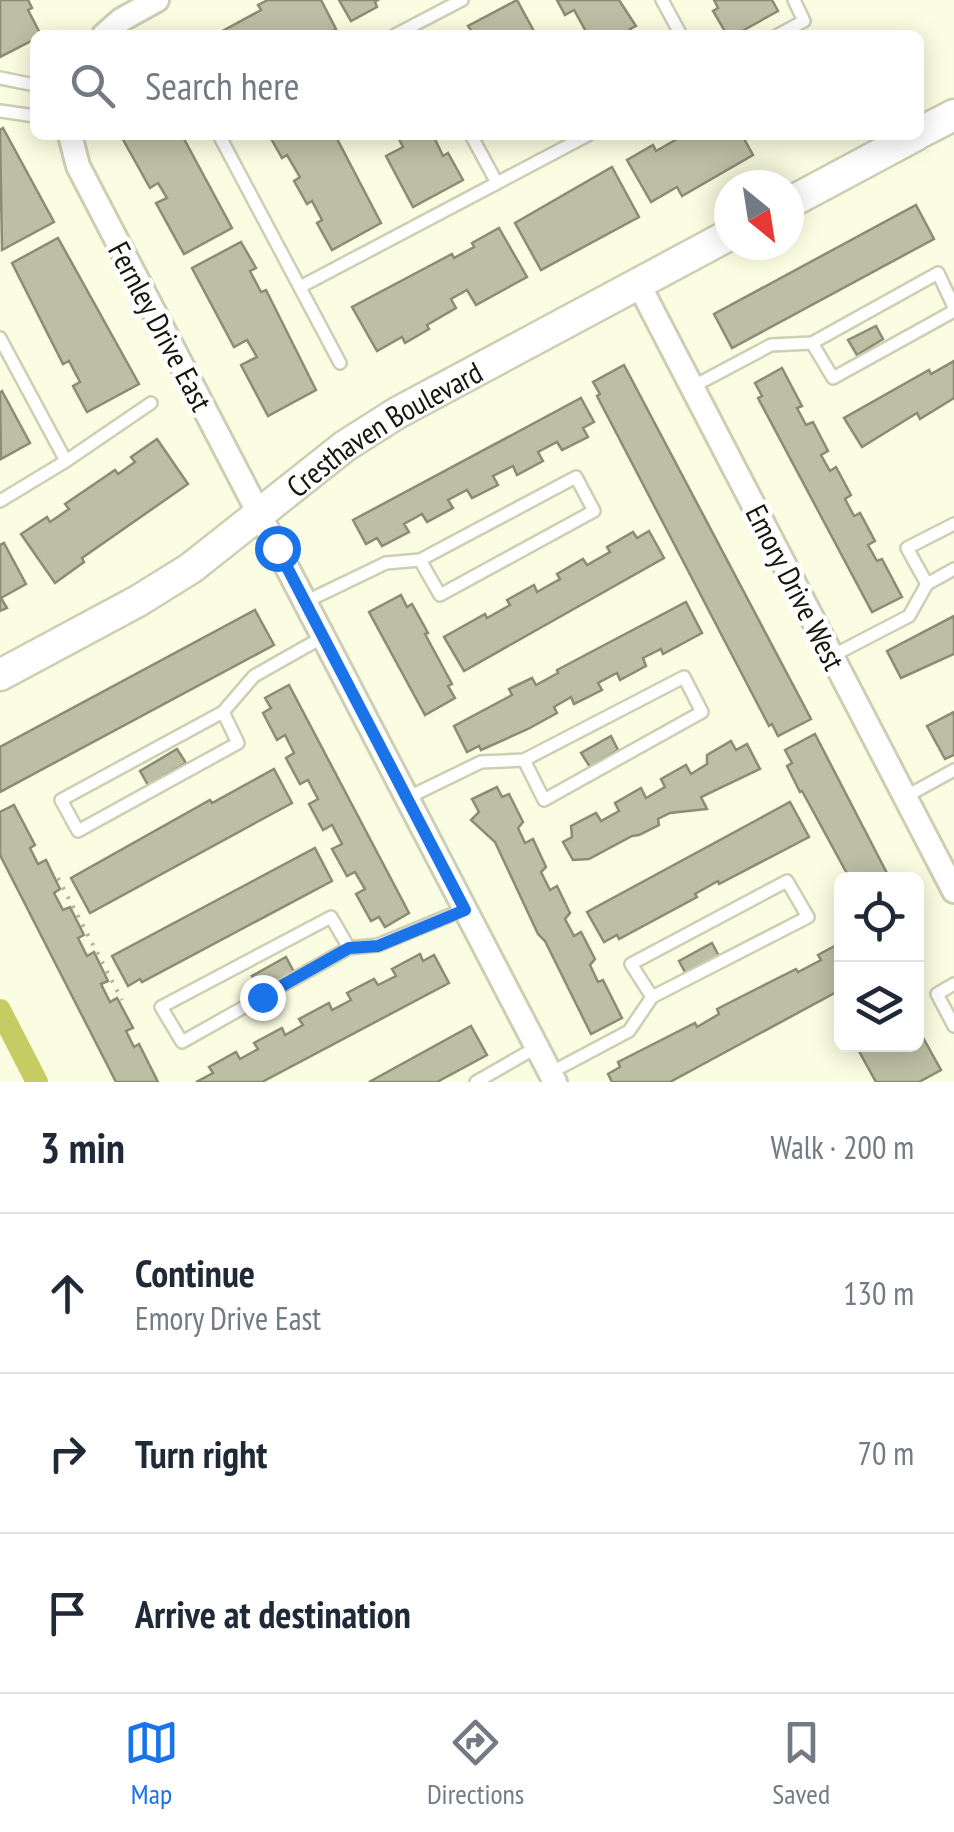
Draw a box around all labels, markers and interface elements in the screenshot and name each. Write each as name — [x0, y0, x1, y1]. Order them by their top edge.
search box — [30, 30, 924, 140]
icon: search — [65, 58, 120, 113]
text: Search here — [145, 61, 299, 110]
north arrow — [714, 170, 804, 260]
street label: Fernley Drive East — [100, 235, 222, 418]
street label: Cresthaven Boulevard — [278, 352, 489, 505]
street label: Emory Drive West — [738, 498, 855, 677]
route start — [255, 526, 301, 572]
map controls — [834, 872, 924, 1052]
button: locate — [834, 872, 924, 962]
button: layers — [834, 962, 924, 1052]
route end — [240, 975, 286, 1021]
text: 3 min — [40, 1120, 125, 1175]
text: Walk · 200 m — [770, 1126, 914, 1168]
text: Continue — [135, 1248, 255, 1297]
icon: ahead — [40, 1266, 95, 1321]
text: 130 m — [843, 1272, 914, 1314]
text: Emory Drive East — [135, 1297, 321, 1339]
icon: right — [40, 1426, 95, 1481]
text: Turn right — [135, 1429, 267, 1478]
text: 70 m — [858, 1432, 914, 1474]
icon: arrive — [40, 1586, 95, 1641]
text: Arrive at destination — [135, 1589, 411, 1638]
tab: Map — [124, 1715, 179, 1812]
tab: Directions — [427, 1715, 524, 1812]
tab: Saved — [772, 1715, 830, 1812]

